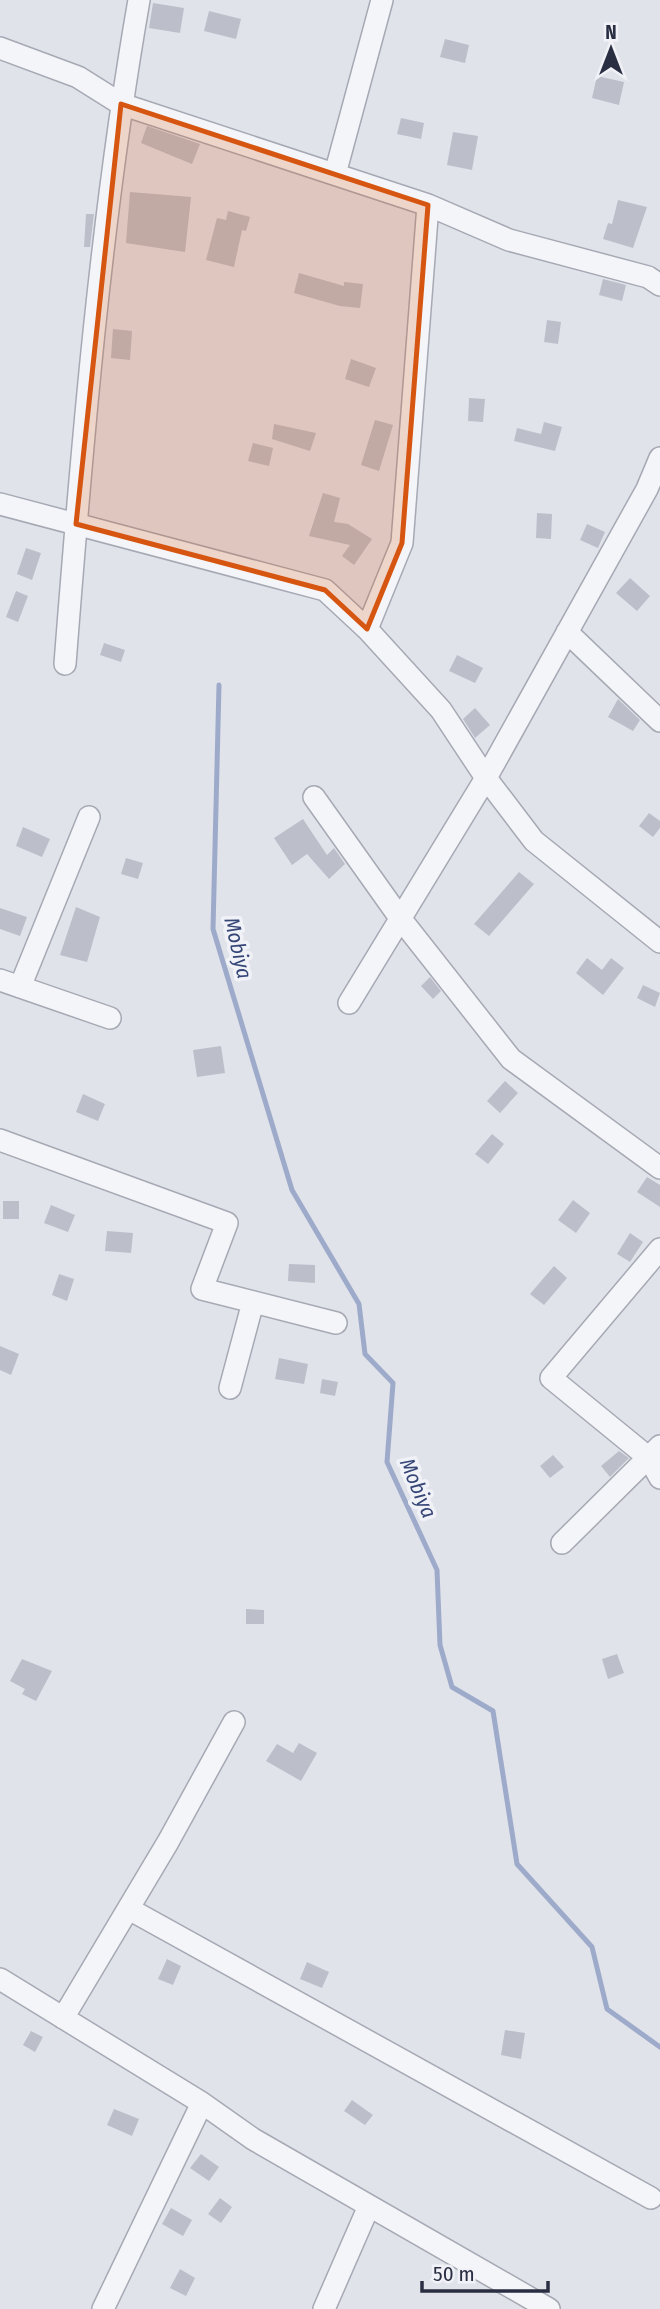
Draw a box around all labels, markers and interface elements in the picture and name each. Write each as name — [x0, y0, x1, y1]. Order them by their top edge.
north arrow — [576, 14, 646, 84]
text: N — [605, 21, 617, 44]
water label: Mobiya — [218, 915, 258, 981]
water label: Mobiya — [394, 1454, 442, 1522]
scale bar — [422, 2250, 548, 2294]
text: 50 m — [433, 2261, 475, 2287]

